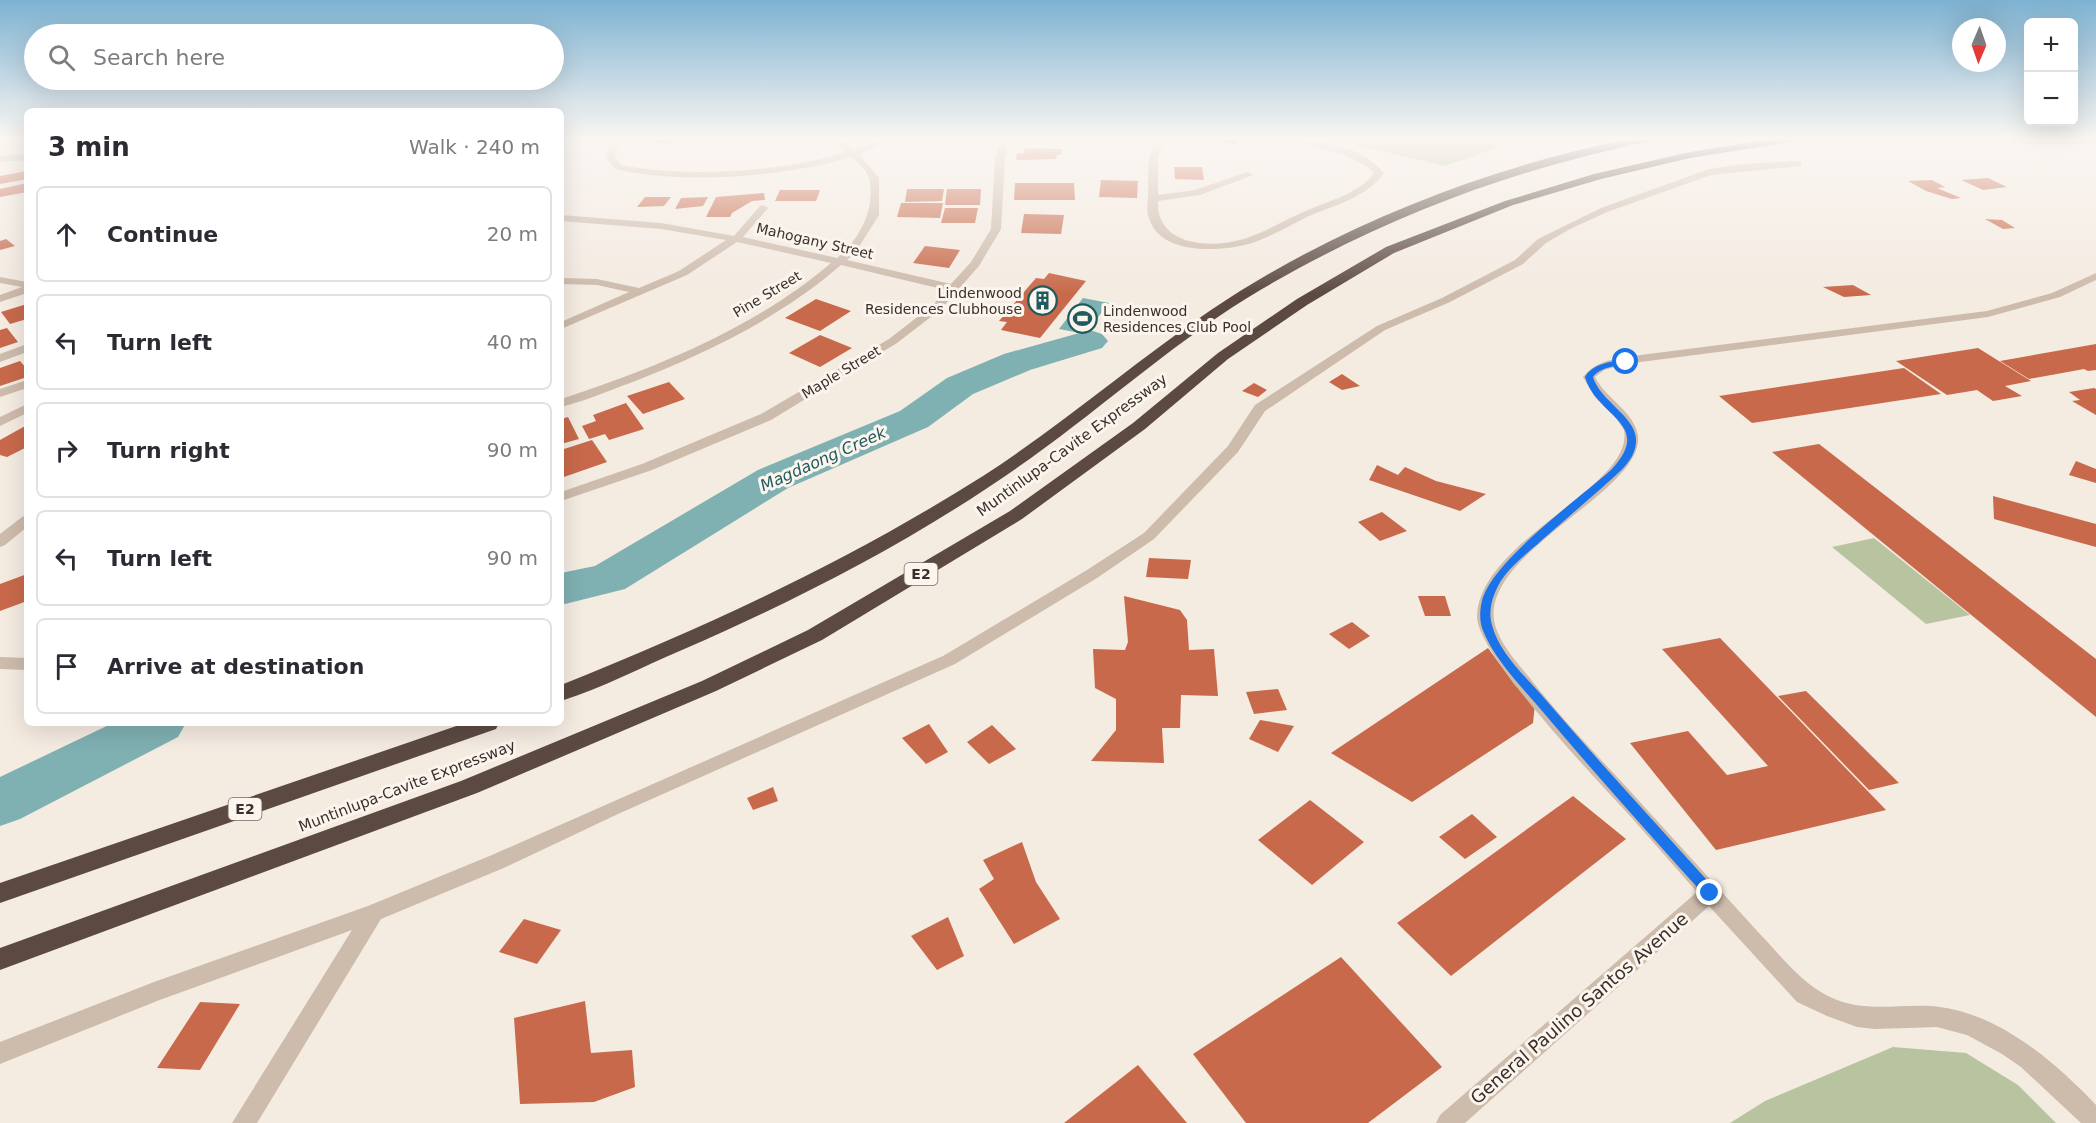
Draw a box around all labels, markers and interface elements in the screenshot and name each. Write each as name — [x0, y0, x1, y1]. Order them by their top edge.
north arrow — [1952, 18, 2006, 72]
map controls — [2024, 18, 2078, 126]
button: + — [2024, 18, 2078, 72]
search box — [24, 24, 564, 90]
icon: search — [45, 41, 78, 74]
text: Search here — [93, 45, 225, 70]
button: − — [2024, 72, 2078, 126]
text: 3 min — [48, 132, 130, 162]
text: Walk · 240 m — [409, 135, 540, 159]
icon: ahead — [50, 218, 83, 251]
street label: Mahogany Street — [755, 220, 876, 262]
text: Continue — [107, 222, 218, 247]
text: 20 m — [487, 222, 538, 246]
street label: Pine Street — [730, 267, 804, 321]
place label: Lindenwood Residences Clubhouse — [865, 285, 1022, 317]
building icon: Lindenwood Residences Clubhouse — [1027, 285, 1059, 317]
sports icon: Lindenwood Residences Club Pool — [1066, 303, 1098, 335]
place label: Lindenwood Residences Club Pool — [1103, 303, 1251, 335]
icon: left — [50, 326, 83, 359]
text: Turn left — [107, 330, 212, 355]
text: 40 m — [487, 330, 538, 354]
street label: Maple Street — [799, 342, 884, 402]
route start — [1612, 348, 1638, 374]
street label: Muntinlupa-Cavite Expressway — [973, 370, 1171, 520]
water label: Magdaong Creek — [757, 422, 889, 495]
icon: right — [50, 434, 83, 467]
text: Turn right — [107, 438, 230, 463]
text: 90 m — [487, 438, 538, 462]
icon: left — [50, 542, 83, 575]
text: Turn left — [107, 546, 212, 571]
text: 90 m — [487, 546, 538, 570]
road number: E2 — [904, 563, 938, 585]
icon: arrive — [50, 650, 83, 683]
text: Arrive at destination — [107, 654, 364, 679]
street label: Muntinlupa-Cavite Expressway — [296, 736, 518, 836]
road number: E2 — [228, 798, 262, 820]
route end — [1696, 879, 1722, 905]
street label: General Paulino Santos Avenue — [1466, 908, 1692, 1108]

